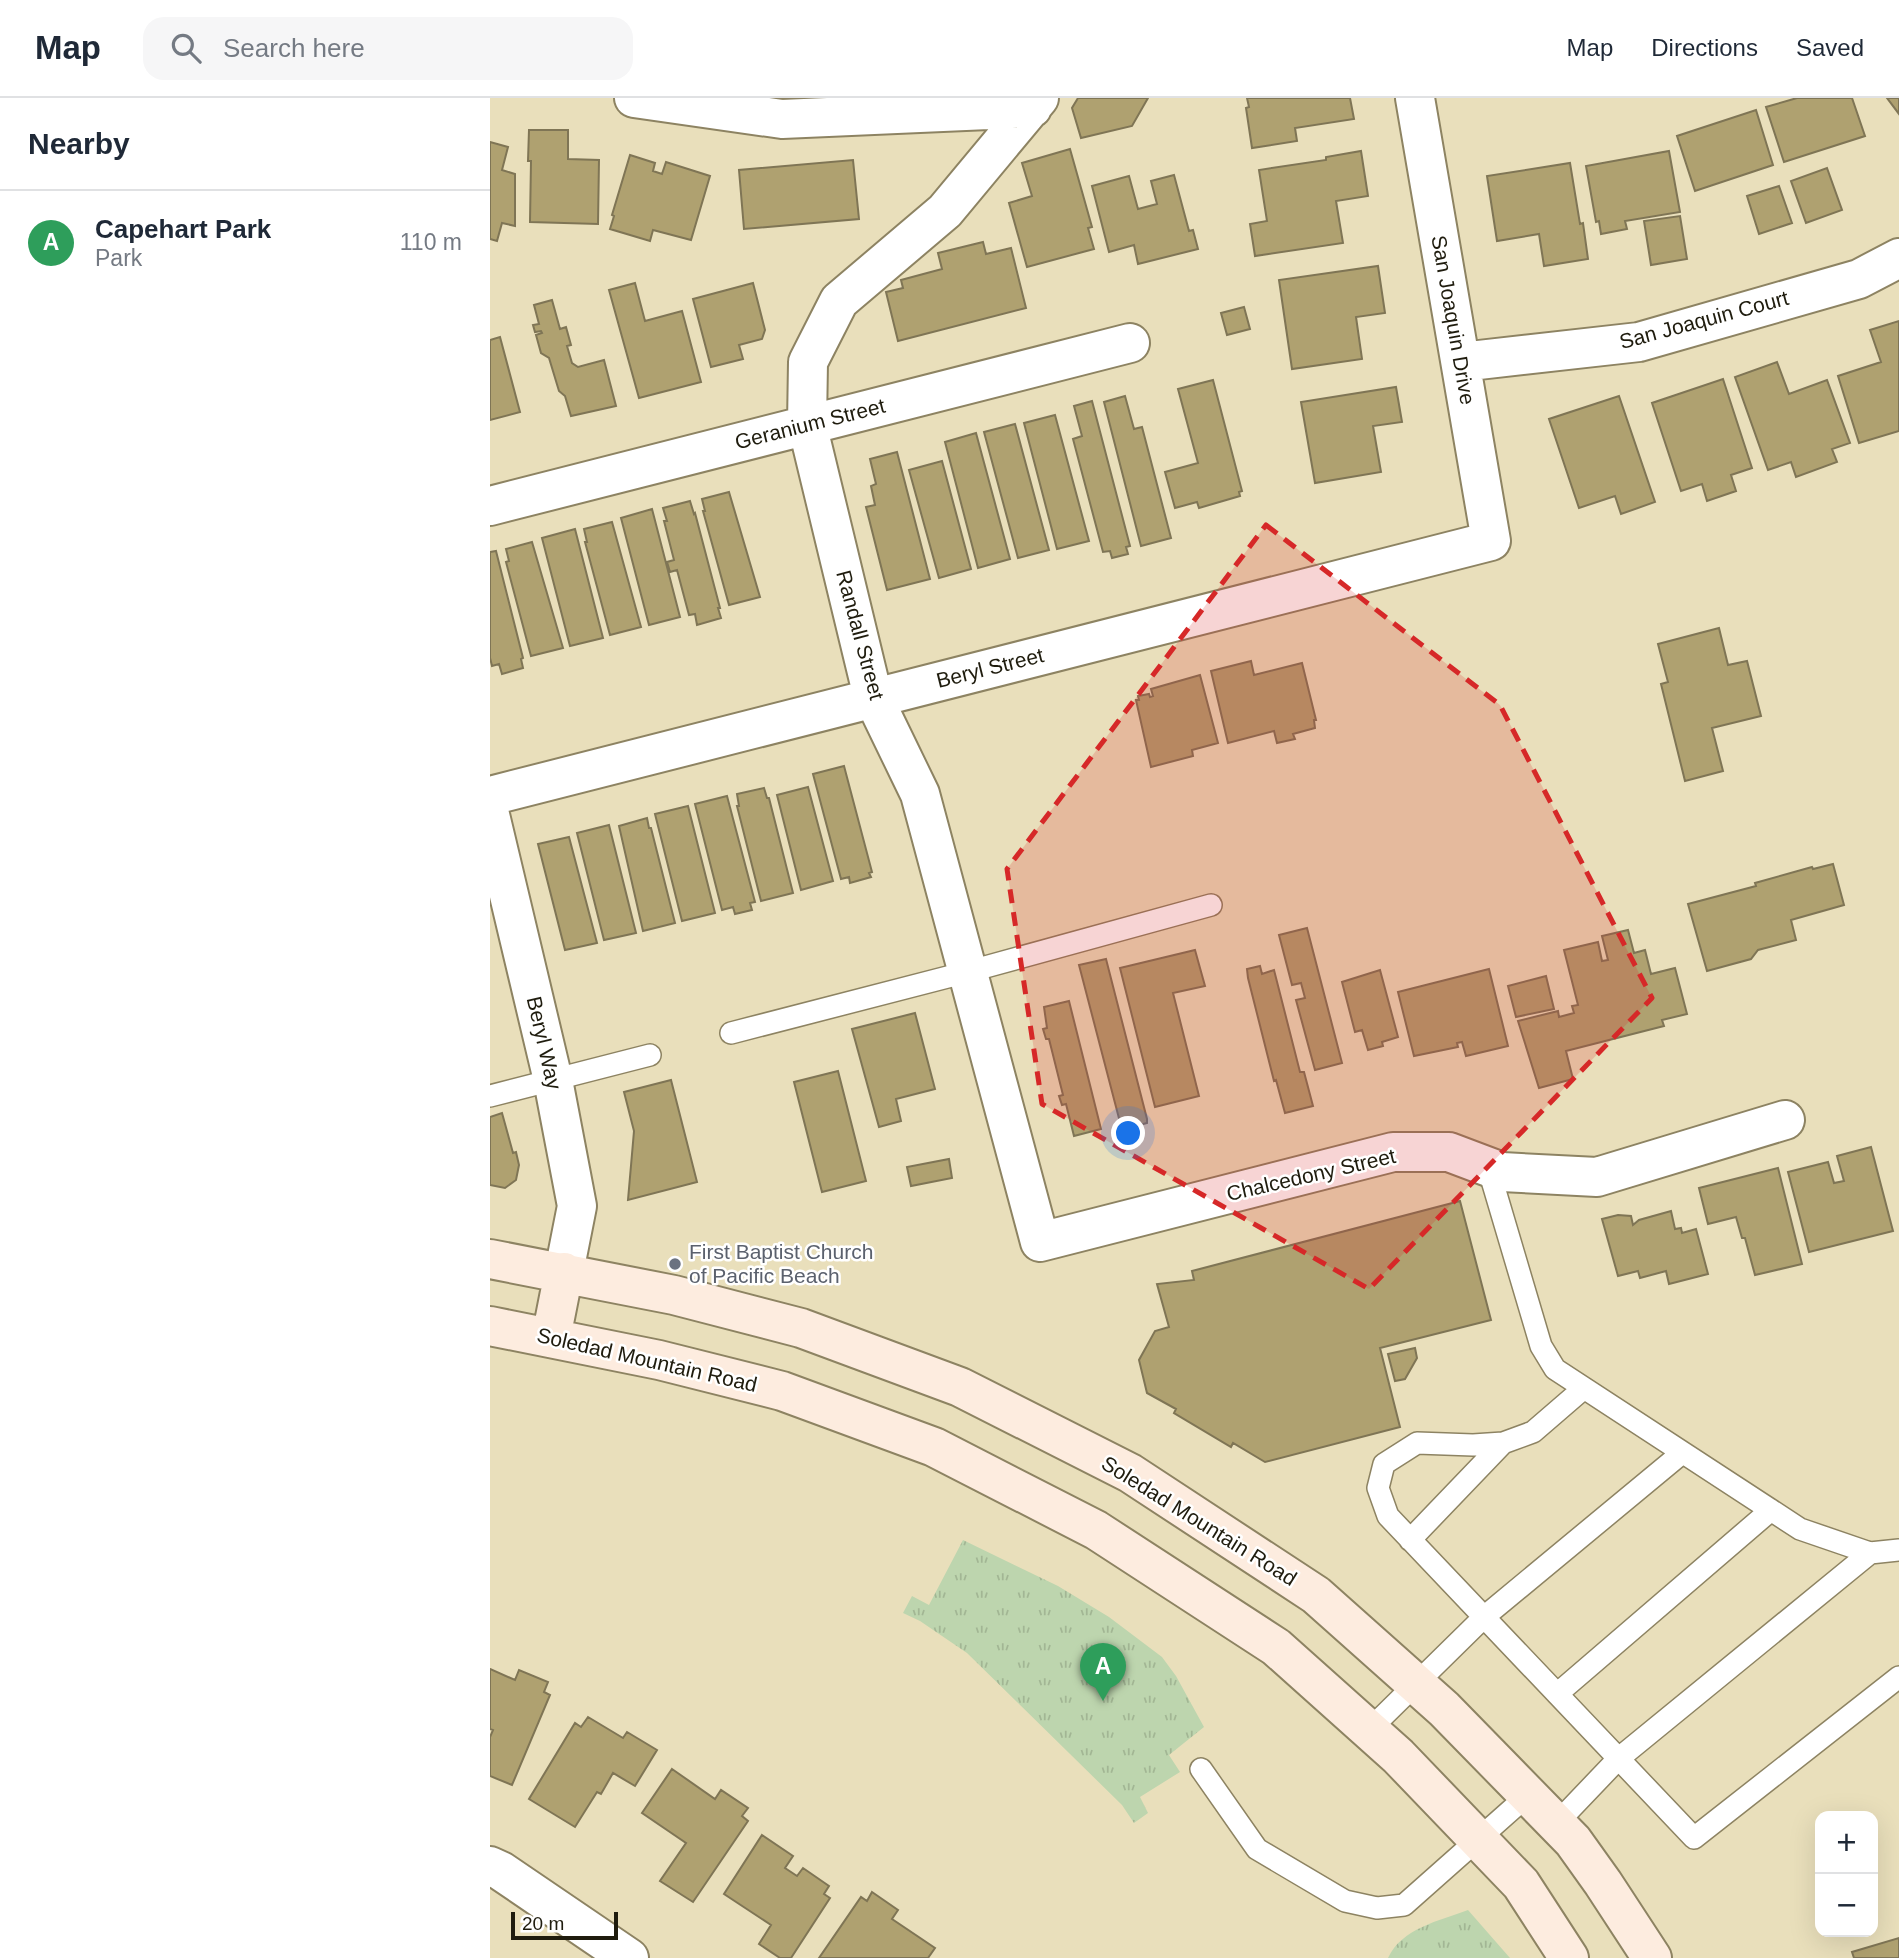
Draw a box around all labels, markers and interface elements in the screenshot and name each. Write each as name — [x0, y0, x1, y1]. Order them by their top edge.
search box — [143, 17, 633, 80]
text: Map — [35, 29, 101, 66]
icon: search — [167, 29, 205, 67]
text: Search here — [223, 33, 365, 63]
text: Map — [1567, 34, 1613, 61]
text: Directions — [1651, 34, 1758, 61]
text: Saved — [1796, 34, 1864, 61]
text: Nearby — [28, 127, 130, 160]
text: Capehart Park — [95, 214, 271, 244]
text: A — [43, 229, 59, 255]
text: 110 m — [400, 229, 462, 255]
street label: San Joaquin Drive — [1427, 233, 1480, 406]
text: Park — [95, 245, 142, 271]
street label: San Joaquin Court — [1617, 286, 1791, 353]
street label: Geranium Street — [732, 394, 888, 453]
street label: Randall Street — [832, 568, 889, 702]
street label: Beryl Street — [934, 643, 1046, 692]
street label: Beryl Way — [523, 994, 566, 1092]
your location — [1111, 1116, 1145, 1150]
street label: Chalcedony Street — [1224, 1144, 1398, 1205]
place label: First Baptist Church of Pacific Beach — [689, 1240, 873, 1287]
marker: First Baptist Church of Pacific Beach — [667, 1256, 683, 1272]
street label: Soledad Mountain Road — [535, 1323, 759, 1396]
street label: Soledad Mountain Road — [1098, 1451, 1301, 1590]
pin: A — [1080, 1643, 1126, 1701]
map controls — [1815, 1811, 1878, 1937]
button: + — [1815, 1811, 1878, 1874]
button: − — [1815, 1874, 1878, 1937]
scale bar — [511, 1909, 618, 1941]
text: 20 m — [522, 1913, 564, 1934]

